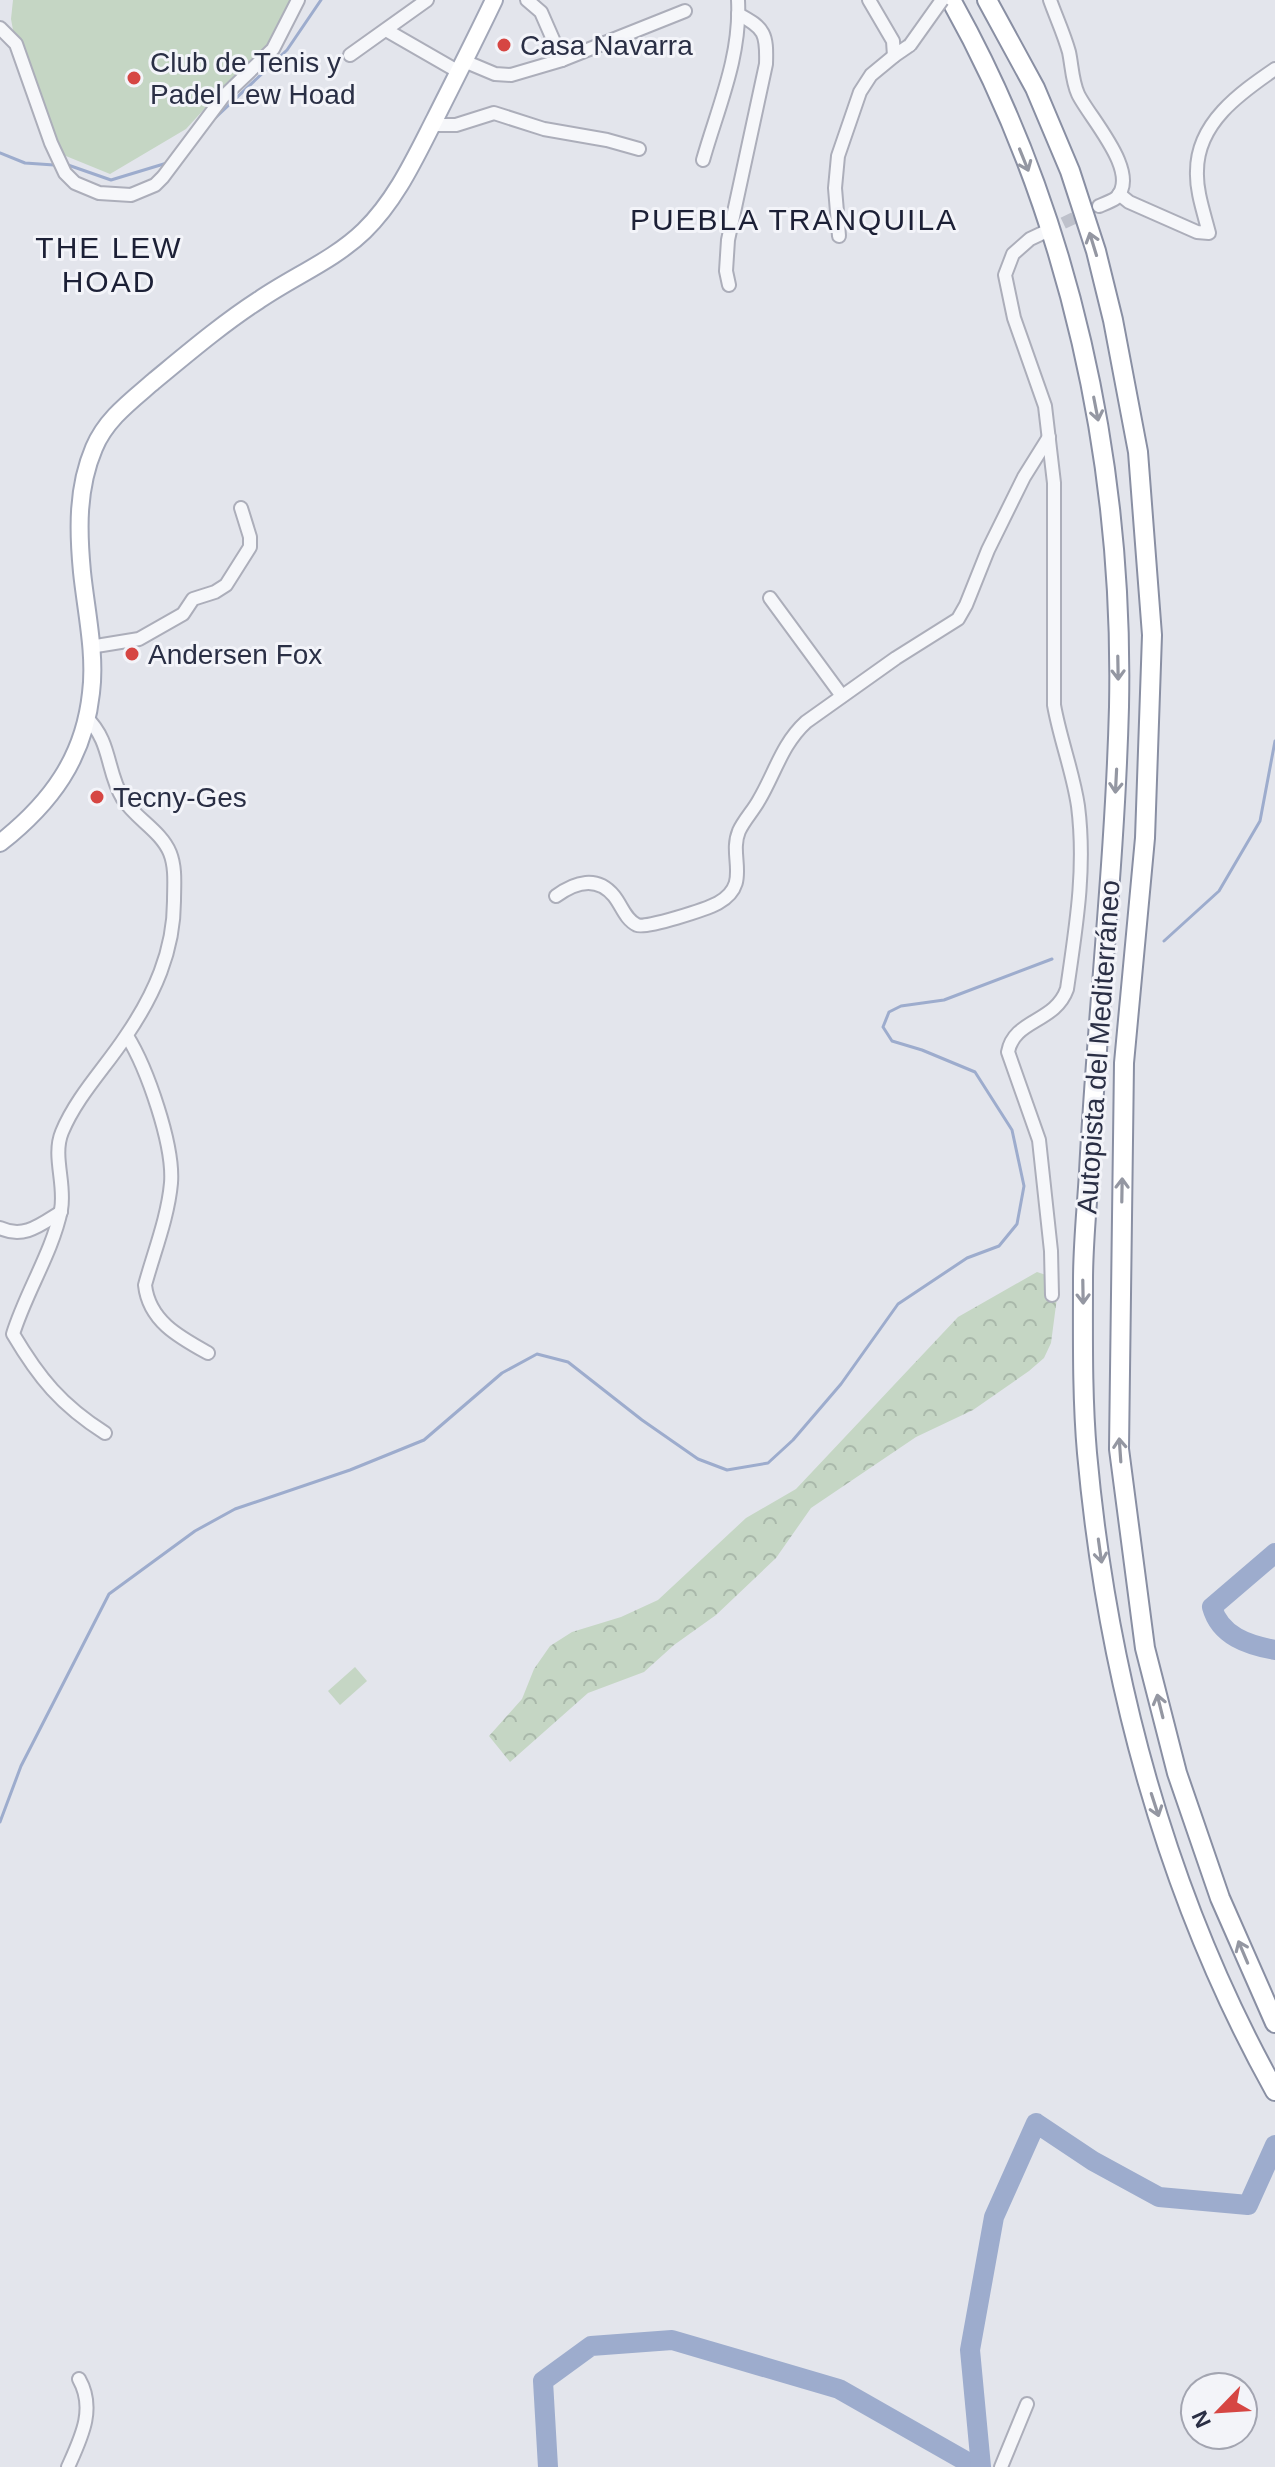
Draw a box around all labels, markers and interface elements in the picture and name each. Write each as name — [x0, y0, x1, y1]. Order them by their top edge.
place label: Casa Navarra — [520, 30, 693, 61]
marker: Casa Navarra — [495, 36, 513, 54]
place label: Club de Tenis y Padel Lew Hoad — [150, 47, 355, 110]
marker: Club de Tenis y Padel Lew Hoad — [125, 69, 143, 87]
one-way arrow — [1018, 147, 1032, 172]
district label: PUEBLA TRANQUILA — [630, 203, 958, 236]
district label: THE LEW HOAD — [35, 231, 183, 298]
one-way arrow — [1085, 232, 1100, 258]
one-way arrow — [1089, 396, 1104, 422]
place label: Andersen Fox — [148, 639, 322, 670]
marker: Andersen Fox — [123, 645, 141, 663]
one-way arrow — [1111, 654, 1126, 681]
one-way arrow — [1108, 767, 1123, 794]
place label: Tecny-Ges — [113, 782, 247, 813]
marker: Tecny-Ges — [88, 788, 106, 806]
street label: Autopista del Mediterráneo — [1071, 879, 1126, 1215]
one-way arrow — [1114, 1177, 1130, 1204]
one-way arrow — [1076, 1278, 1091, 1305]
one-way arrow — [1112, 1437, 1127, 1464]
one-way arrow — [1093, 1538, 1108, 1564]
one-way arrow — [1151, 1694, 1166, 1720]
one-way arrow — [1148, 1792, 1163, 1817]
one-way arrow — [1235, 1940, 1250, 1965]
north arrow — [1179, 2371, 1259, 2451]
text: N — [1187, 2407, 1216, 2432]

